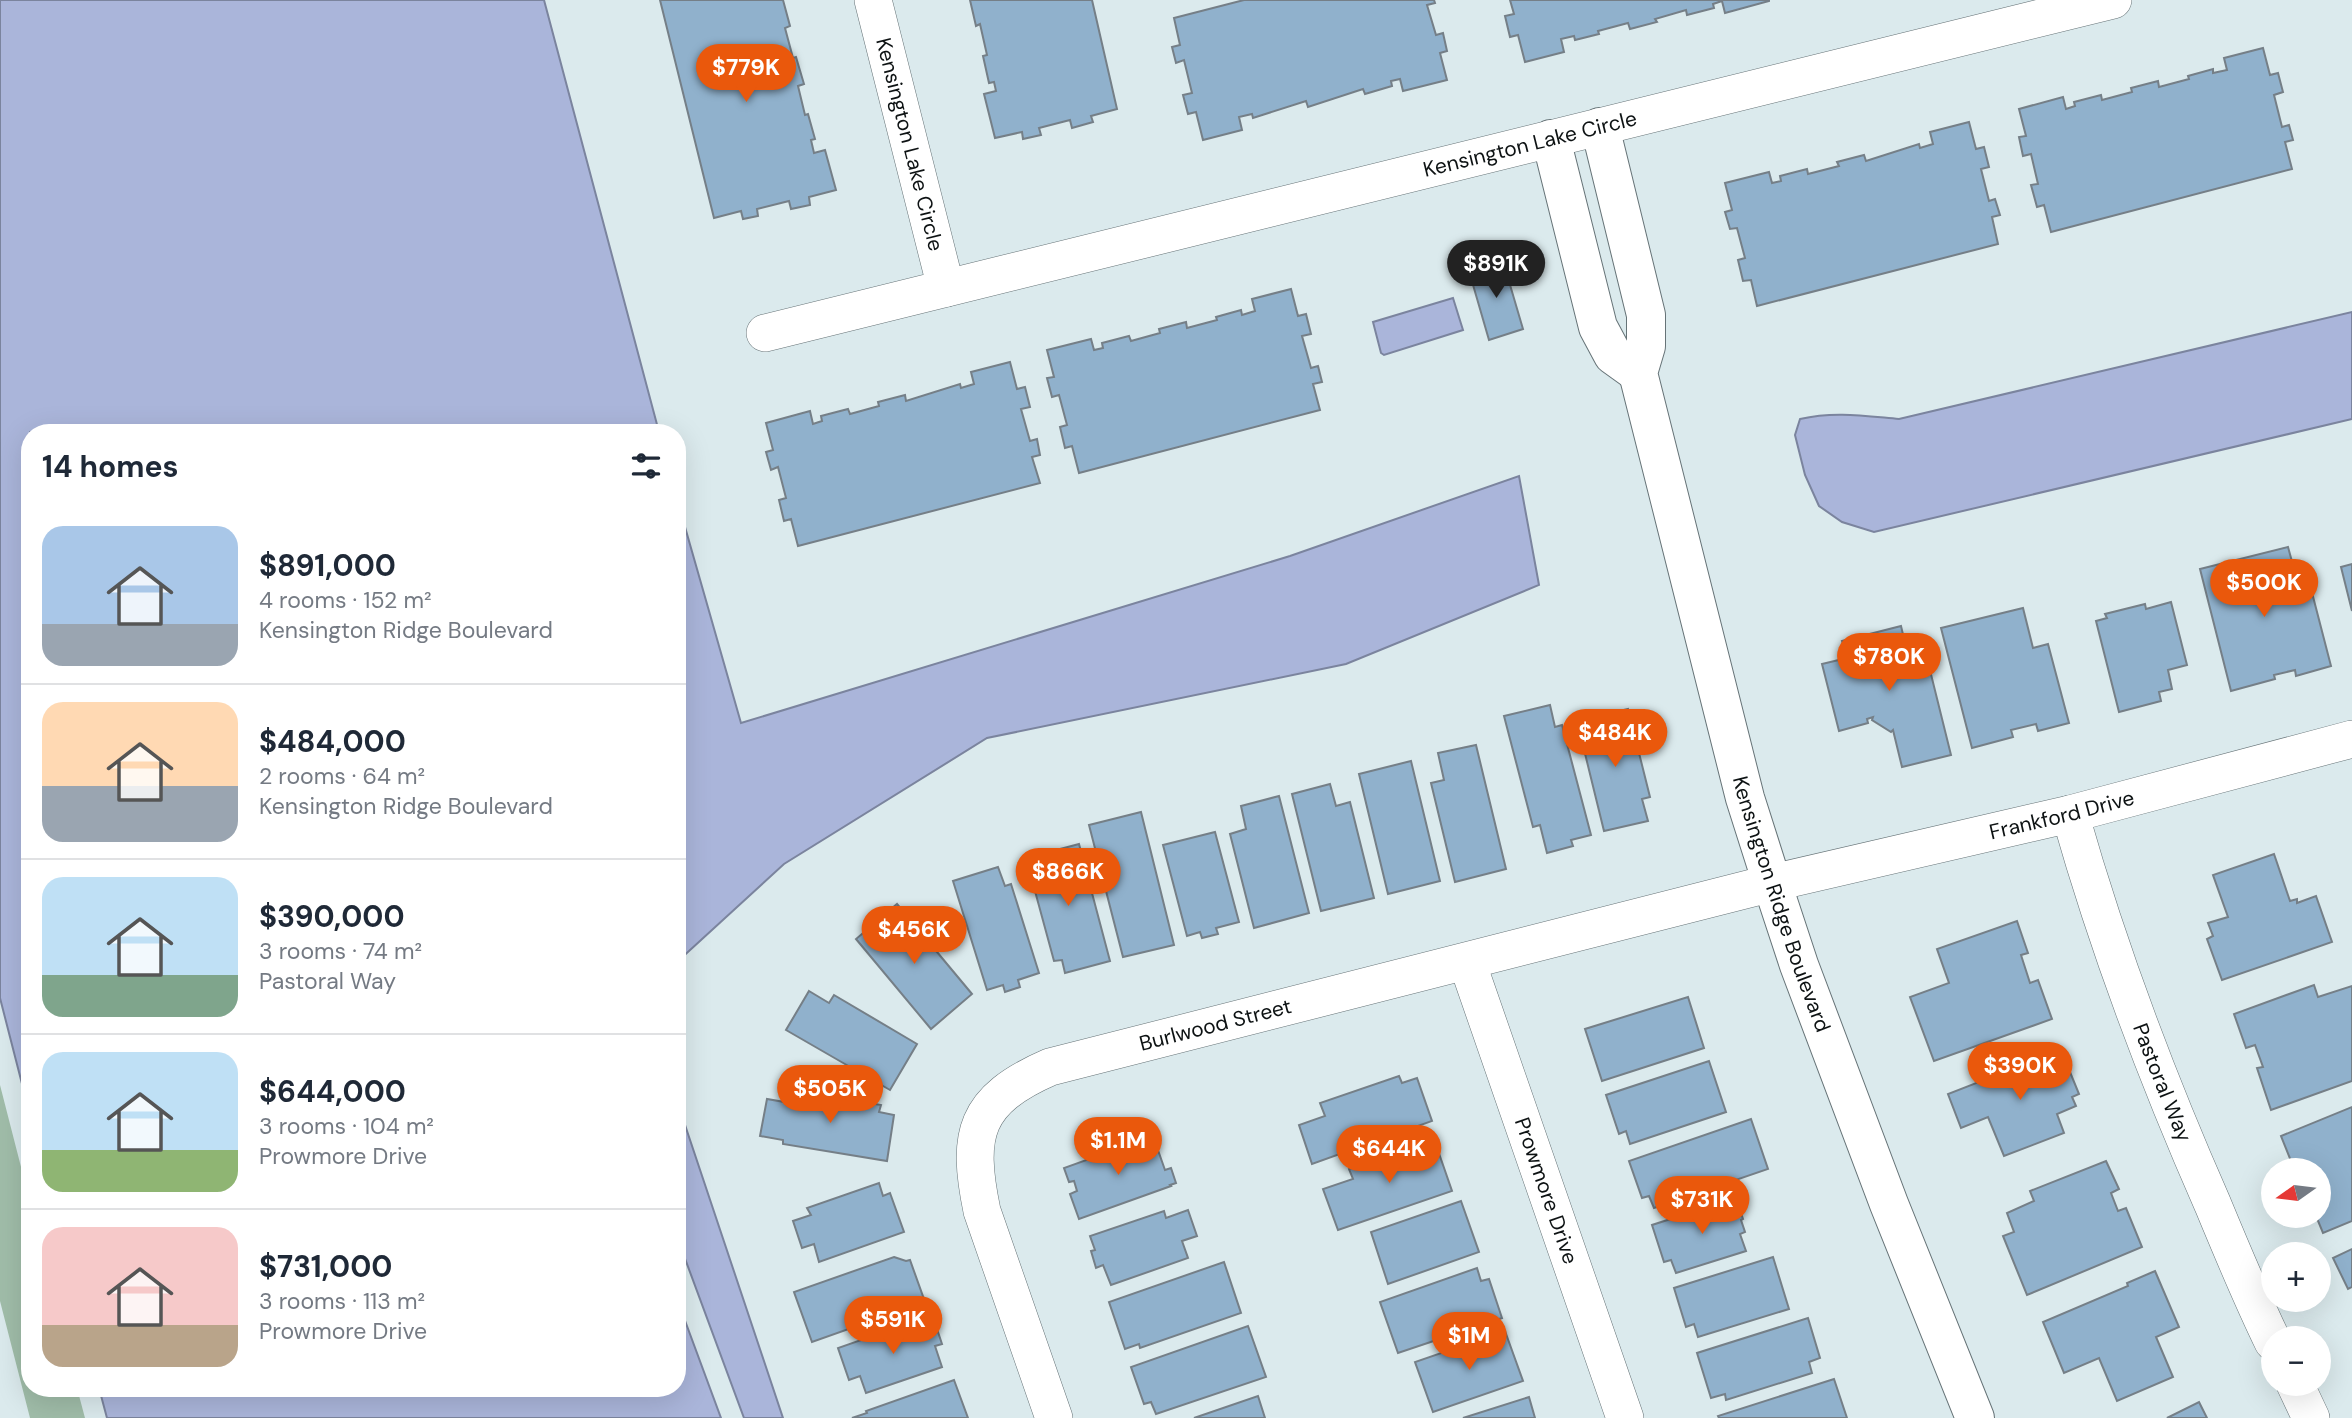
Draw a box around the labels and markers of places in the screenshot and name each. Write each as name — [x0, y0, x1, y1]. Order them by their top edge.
pin: $779K — [697, 44, 795, 104]
pin: $891K — [1447, 240, 1545, 300]
pin: $500K — [2215, 560, 2313, 619]
pin: $780K — [1840, 634, 1938, 693]
pin: $484K — [1566, 710, 1664, 769]
pin: $866K — [1019, 848, 1117, 908]
pin: $456K — [865, 906, 963, 966]
pin: $390K — [1971, 1042, 2069, 1102]
pin: $505K — [781, 1066, 879, 1125]
pin: $1.1M — [1069, 1118, 1167, 1177]
pin: $644K — [1340, 1126, 1438, 1185]
pin: $731K — [1653, 1176, 1751, 1236]
pin: $591K — [844, 1296, 942, 1356]
pin: $1M — [1435, 1312, 1503, 1372]

